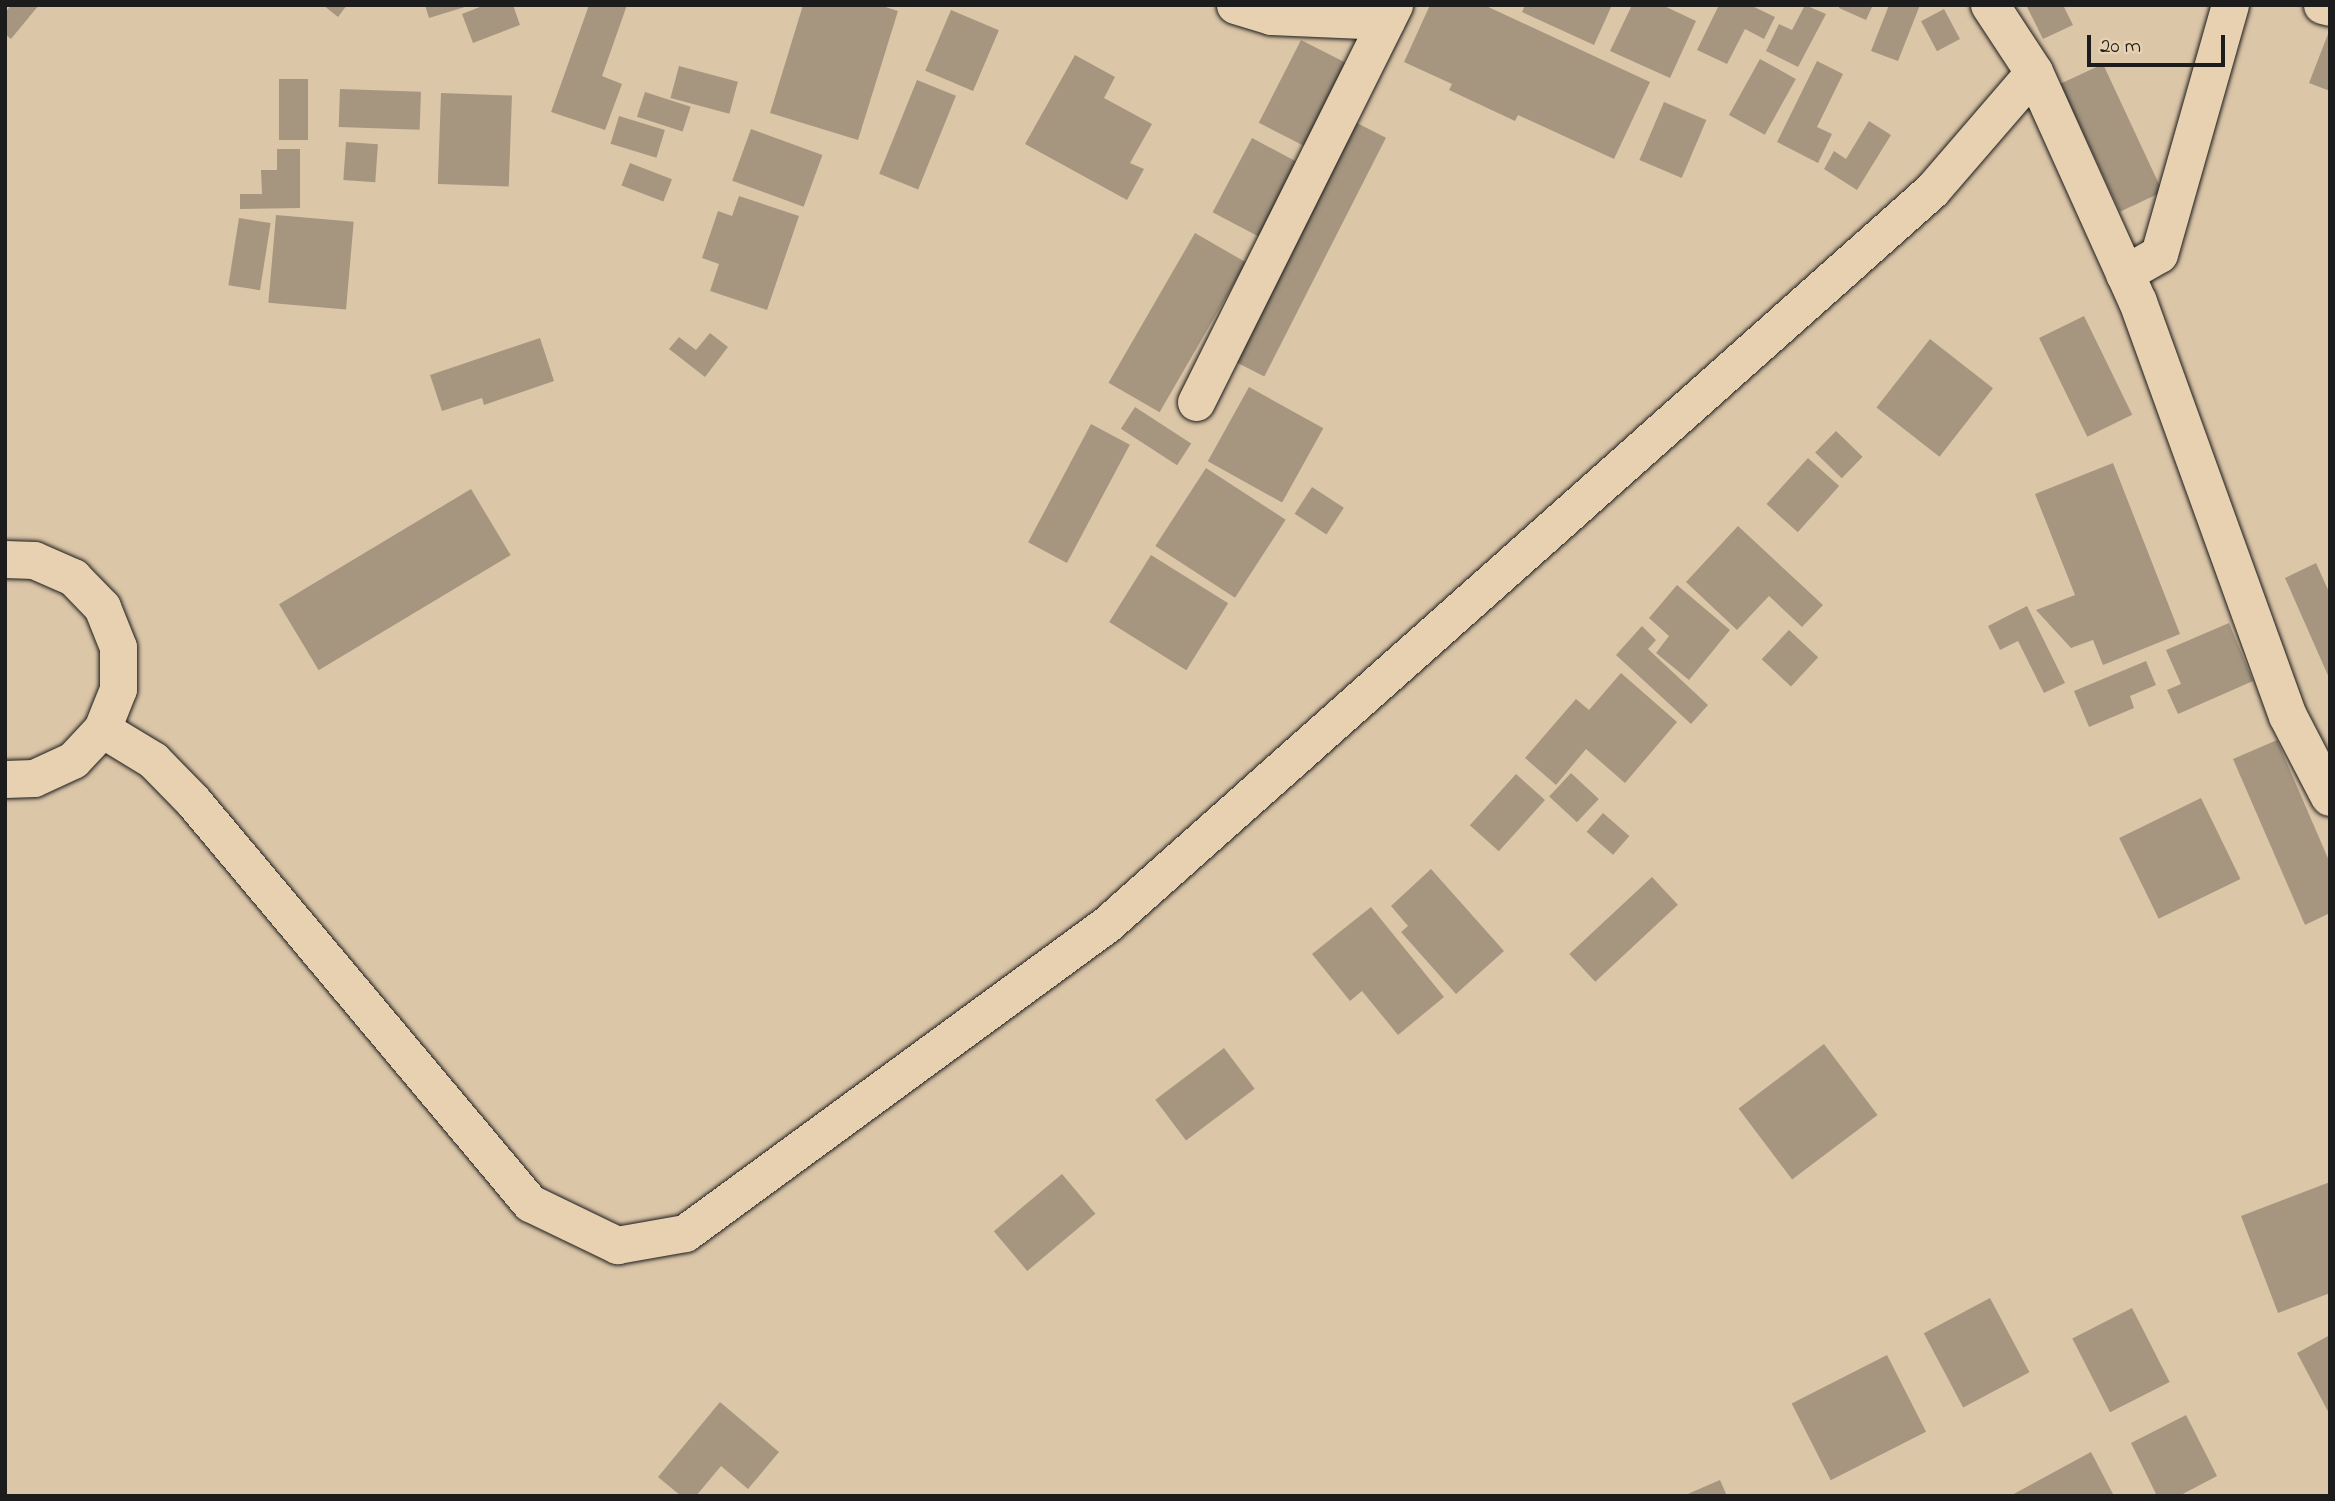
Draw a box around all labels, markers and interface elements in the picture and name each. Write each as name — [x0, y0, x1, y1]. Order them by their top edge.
scale bar — [2090, 21, 2228, 65]
text: 20 m — [2100, 32, 2141, 62]

